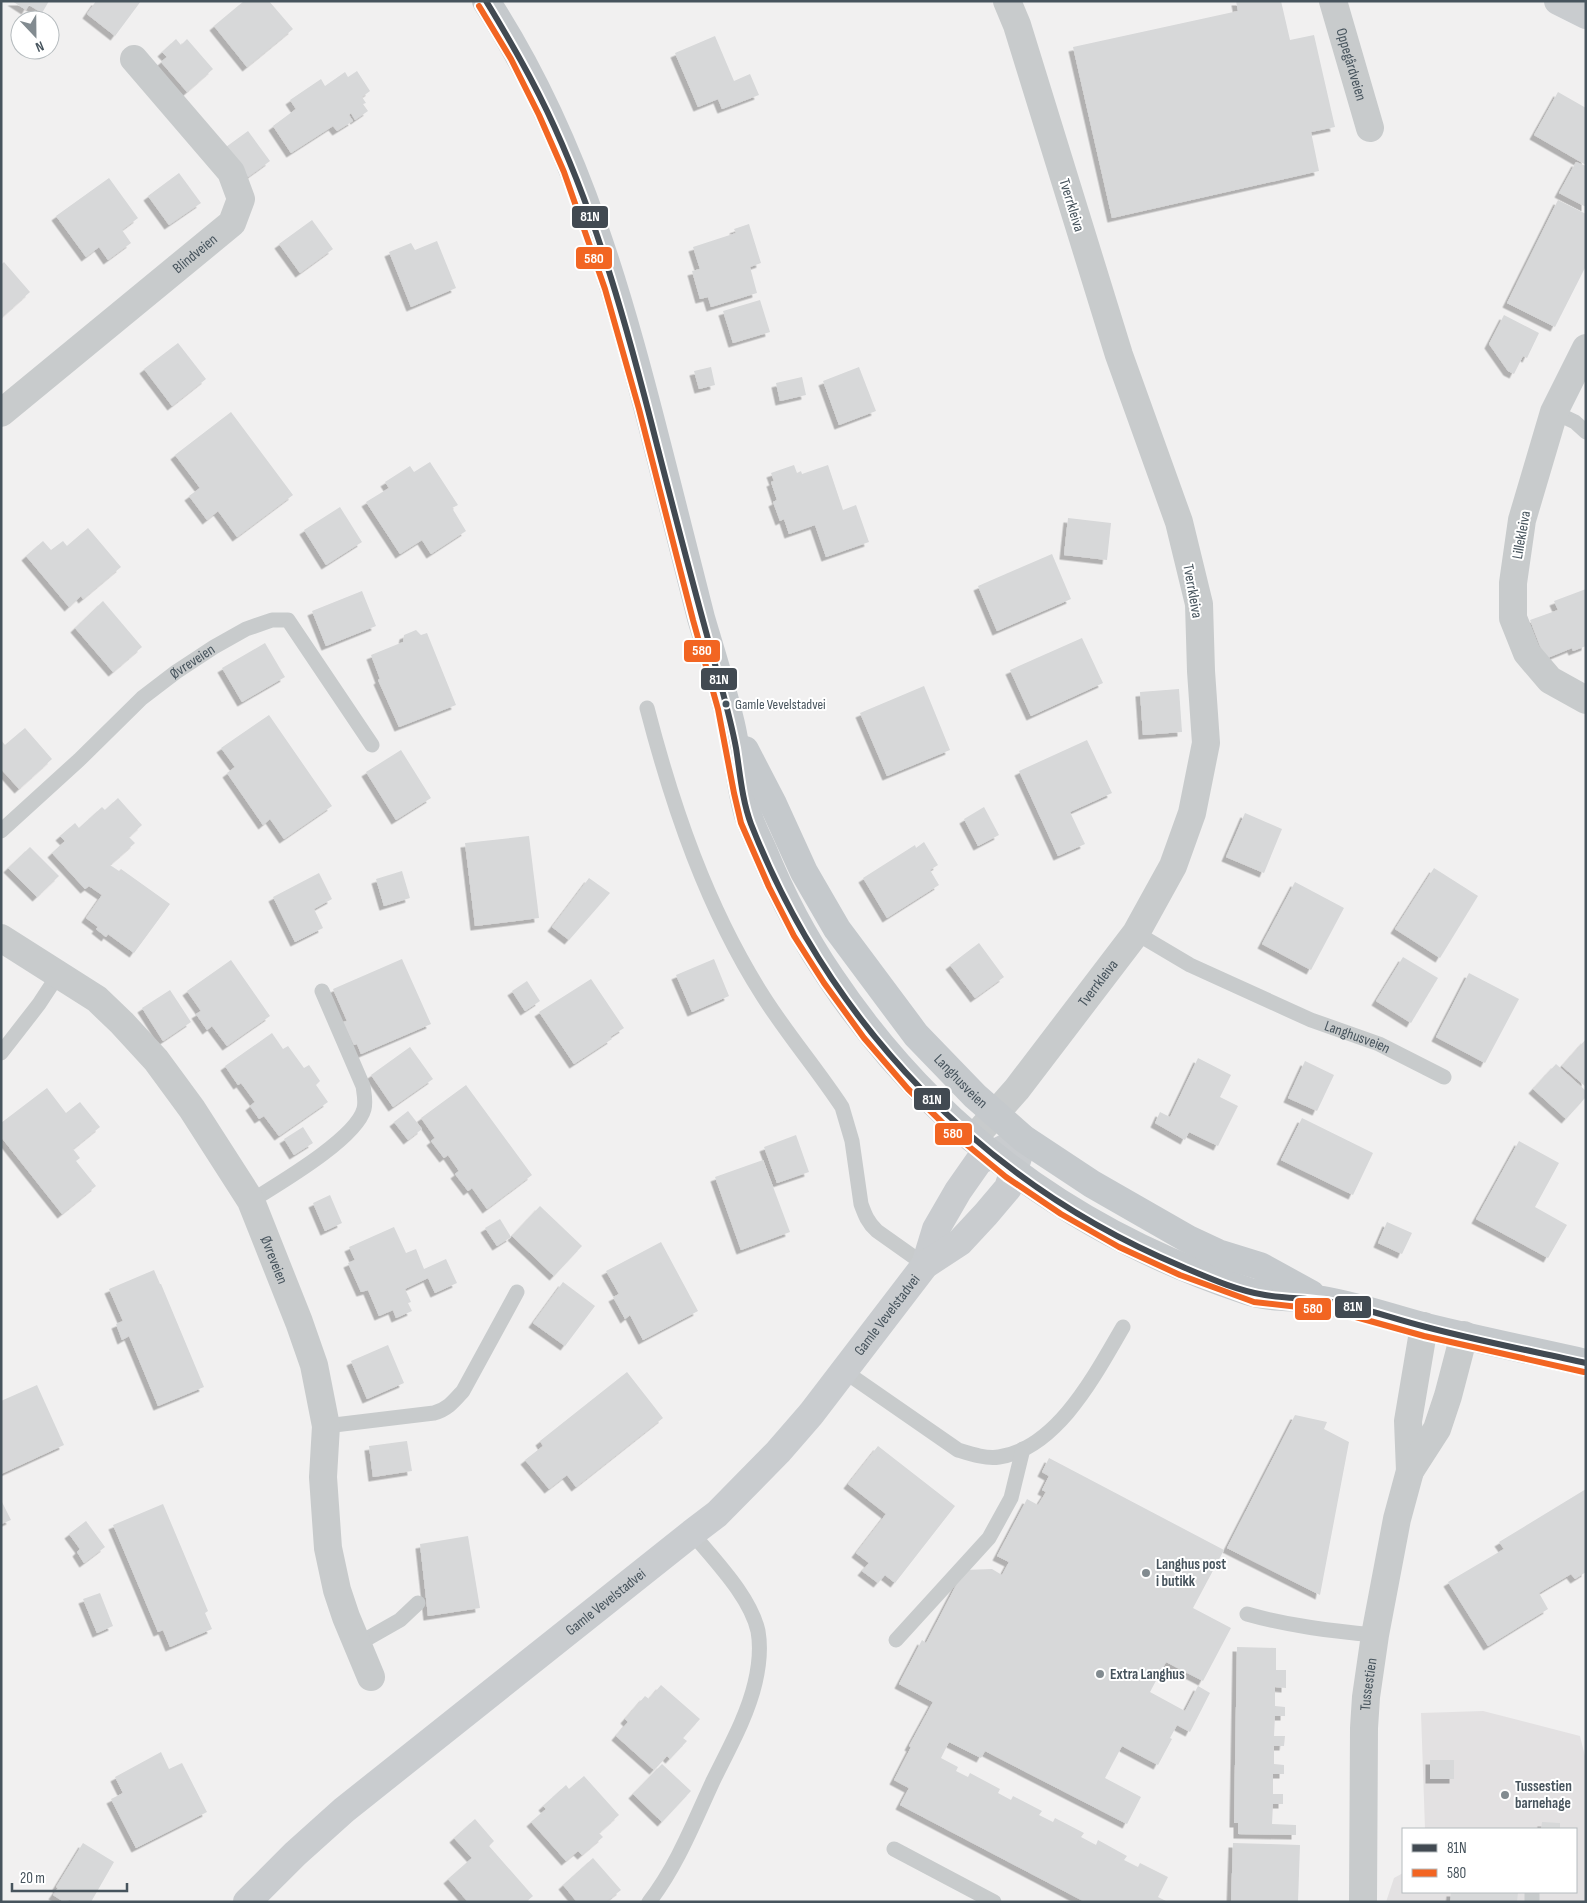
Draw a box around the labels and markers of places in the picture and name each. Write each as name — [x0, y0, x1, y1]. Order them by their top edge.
place label: Gamle Vevelstadvei — [735, 696, 826, 713]
marker: Gamle Vevelstadvei — [721, 699, 731, 709]
place label: Langhus post i butikk — [1156, 1555, 1226, 1591]
marker: Langhus post i butikk — [1140, 1567, 1152, 1579]
place label: Extra Langhus — [1110, 1665, 1185, 1684]
marker: Extra Langhus — [1094, 1668, 1106, 1680]
place label: Tussestien barnehage — [1515, 1777, 1572, 1813]
marker: Tussestien barnehage — [1499, 1789, 1511, 1801]

